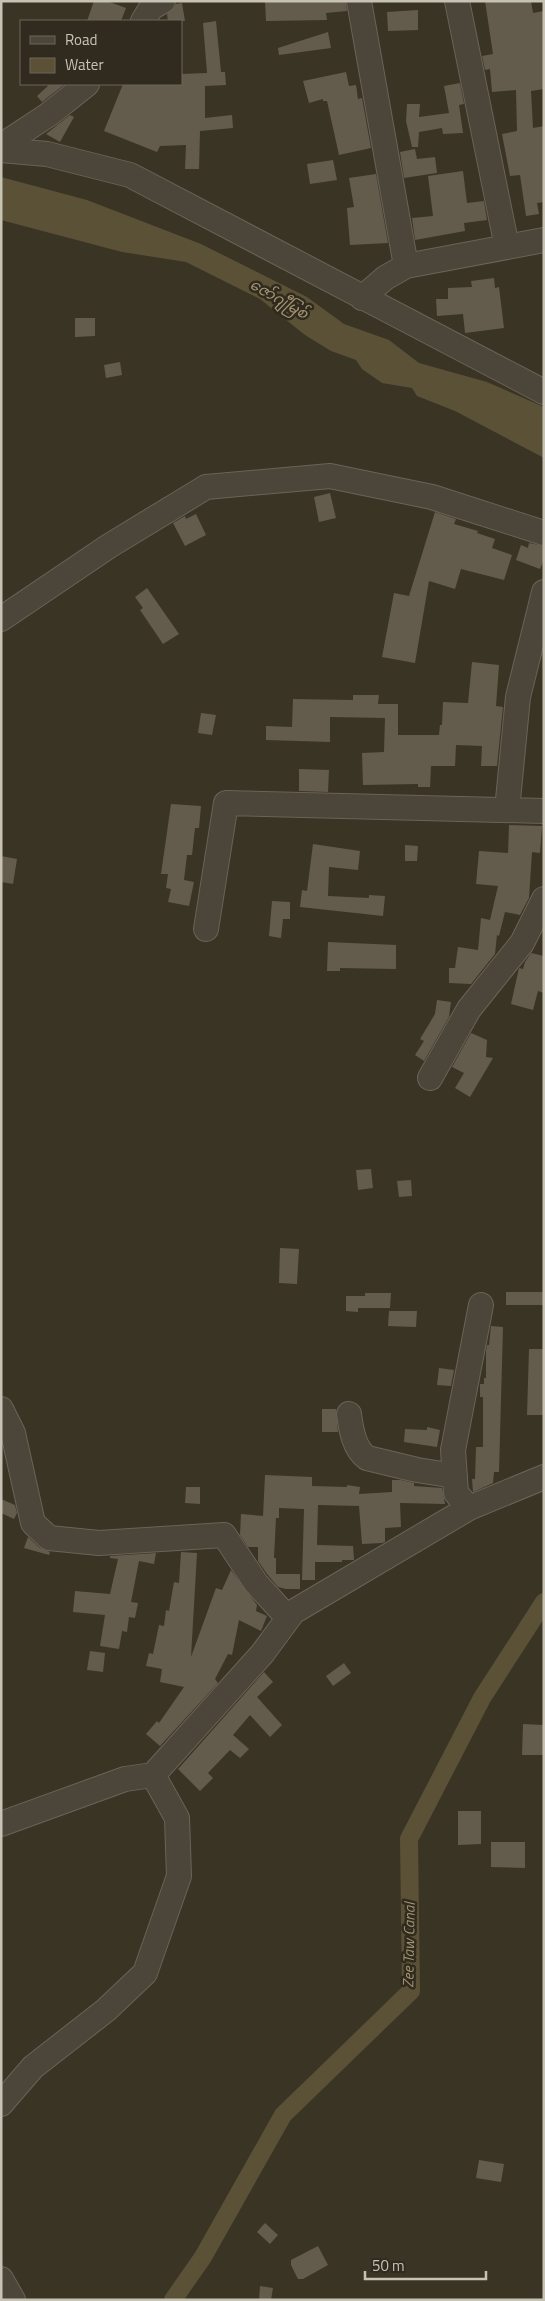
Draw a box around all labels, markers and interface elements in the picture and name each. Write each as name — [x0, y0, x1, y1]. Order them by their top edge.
legend — [20, 20, 182, 85]
text: Road — [65, 28, 97, 51]
text: Water — [65, 53, 104, 76]
water label: ဇော်ဂျီမြစ် — [245, 273, 314, 326]
water label: Zee Taw Canal — [396, 1900, 421, 1988]
scale bar — [365, 2248, 486, 2280]
text: 50 m — [372, 2254, 405, 2277]

